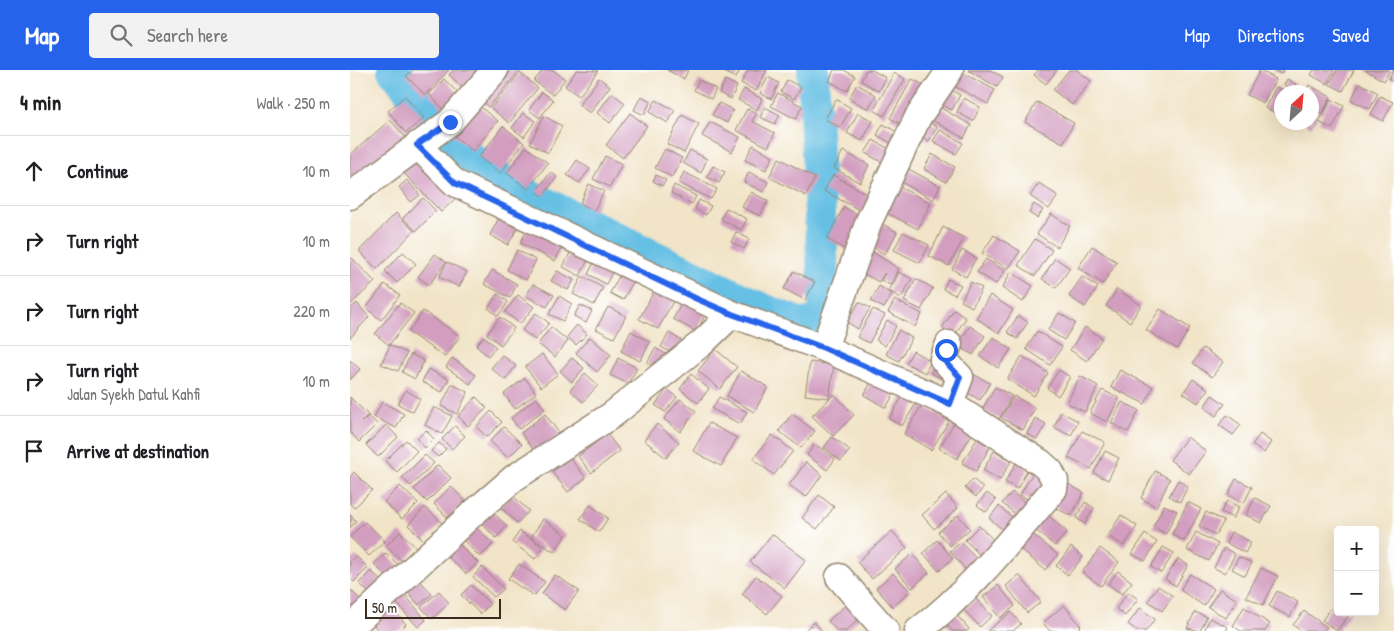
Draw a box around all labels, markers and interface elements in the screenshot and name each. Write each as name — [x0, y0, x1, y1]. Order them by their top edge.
search box — [89, 13, 439, 58]
text: Map — [25, 19, 59, 51]
icon: search — [107, 21, 135, 49]
text: Search here — [147, 22, 228, 48]
text: Map — [1185, 23, 1210, 48]
text: Directions — [1238, 23, 1304, 48]
text: Saved — [1332, 23, 1369, 48]
north arrow — [1274, 85, 1319, 130]
text: 4 min — [20, 88, 61, 117]
text: Walk · 250 m — [256, 92, 330, 114]
route end — [439, 111, 462, 134]
icon: ahead — [20, 157, 48, 185]
text: Continue — [67, 158, 128, 184]
text: 10 m — [302, 160, 330, 182]
icon: right — [20, 227, 48, 255]
text: Turn right — [67, 228, 138, 254]
text: 10 m — [302, 230, 330, 252]
icon: right — [20, 297, 48, 325]
text: Turn right — [67, 298, 138, 324]
text: 220 m — [293, 300, 330, 322]
route start — [935, 339, 958, 362]
text: Turn right — [67, 357, 138, 383]
icon: right — [20, 367, 48, 395]
text: 10 m — [302, 370, 330, 392]
text: Jalan Syekh Datul Kahfi — [67, 383, 200, 405]
icon: arrive — [20, 437, 48, 465]
text: Arrive at destination — [67, 438, 209, 464]
map controls — [1334, 526, 1379, 616]
button: + — [1334, 526, 1379, 571]
button: − — [1334, 571, 1379, 616]
scale bar — [365, 596, 501, 619]
text: 50 m — [372, 598, 397, 617]

